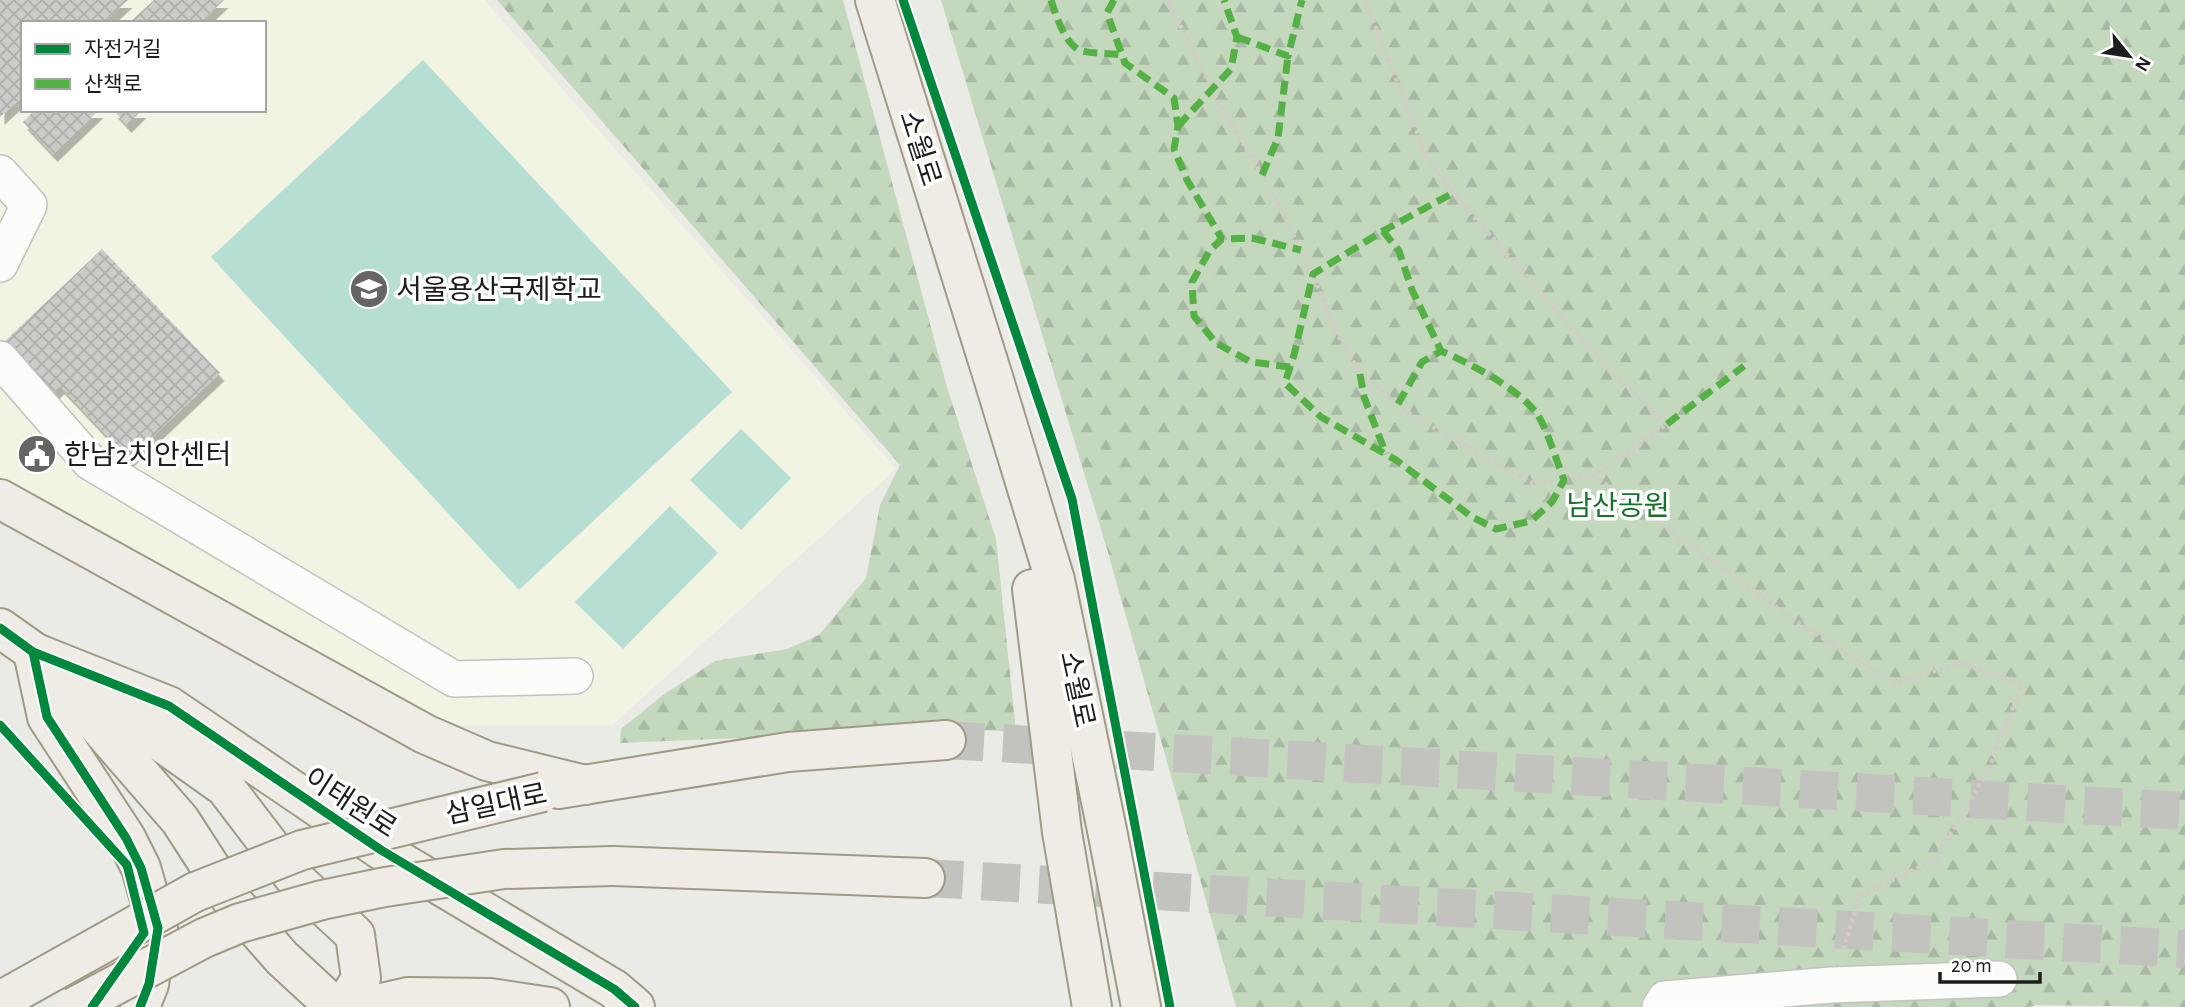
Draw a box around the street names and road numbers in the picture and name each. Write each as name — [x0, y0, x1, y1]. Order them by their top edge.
street label: 소월로 — [894, 107, 946, 190]
street label: 소월로 — [1054, 648, 1100, 730]
street label: 이태원로 — [299, 762, 402, 843]
street label: 삼일대로 — [443, 779, 550, 829]

